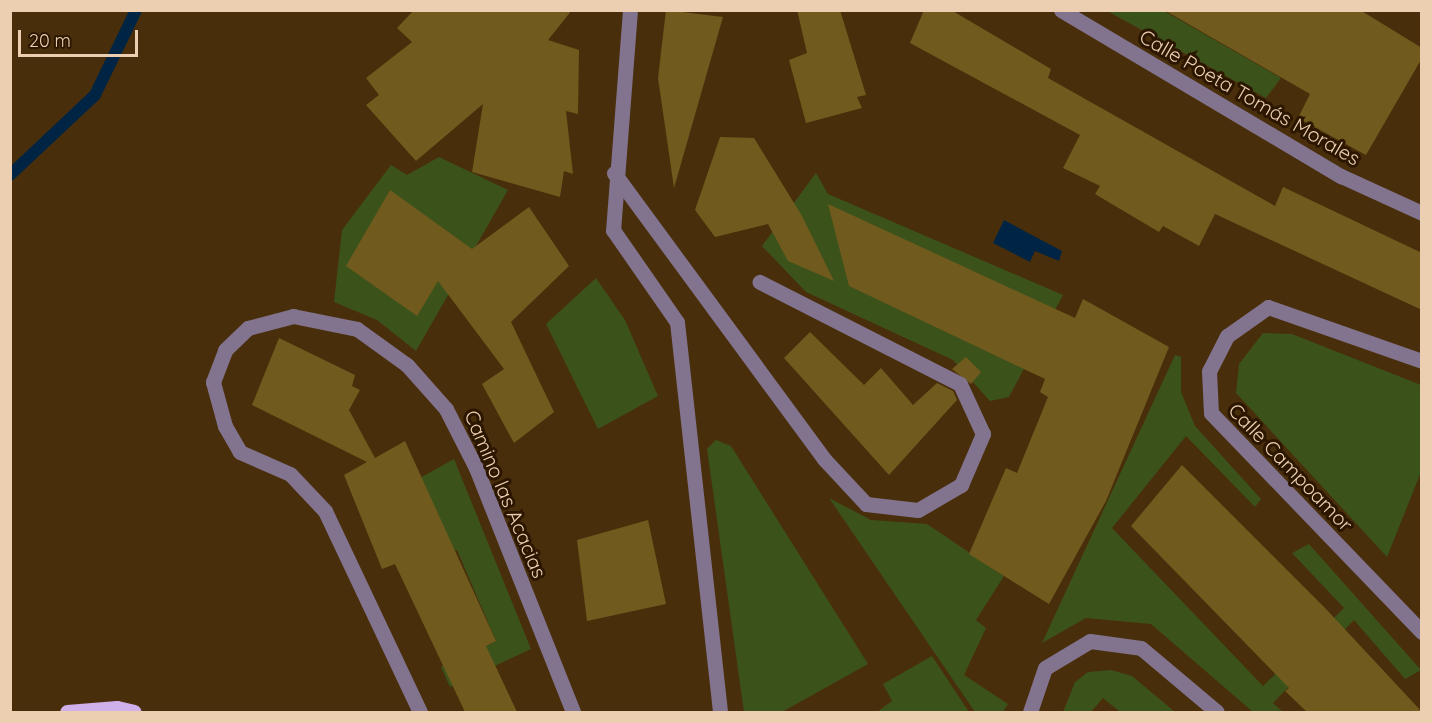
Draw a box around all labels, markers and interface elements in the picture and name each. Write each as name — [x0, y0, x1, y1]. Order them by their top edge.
scale bar — [21, 18, 141, 56]
street label: Calle Poeta Tomás Morales — [1135, 24, 1365, 170]
text: 20 m — [29, 29, 71, 52]
street label: Calle Campoamor — [1224, 398, 1358, 536]
street label: Camino las Acacias — [460, 407, 552, 581]

